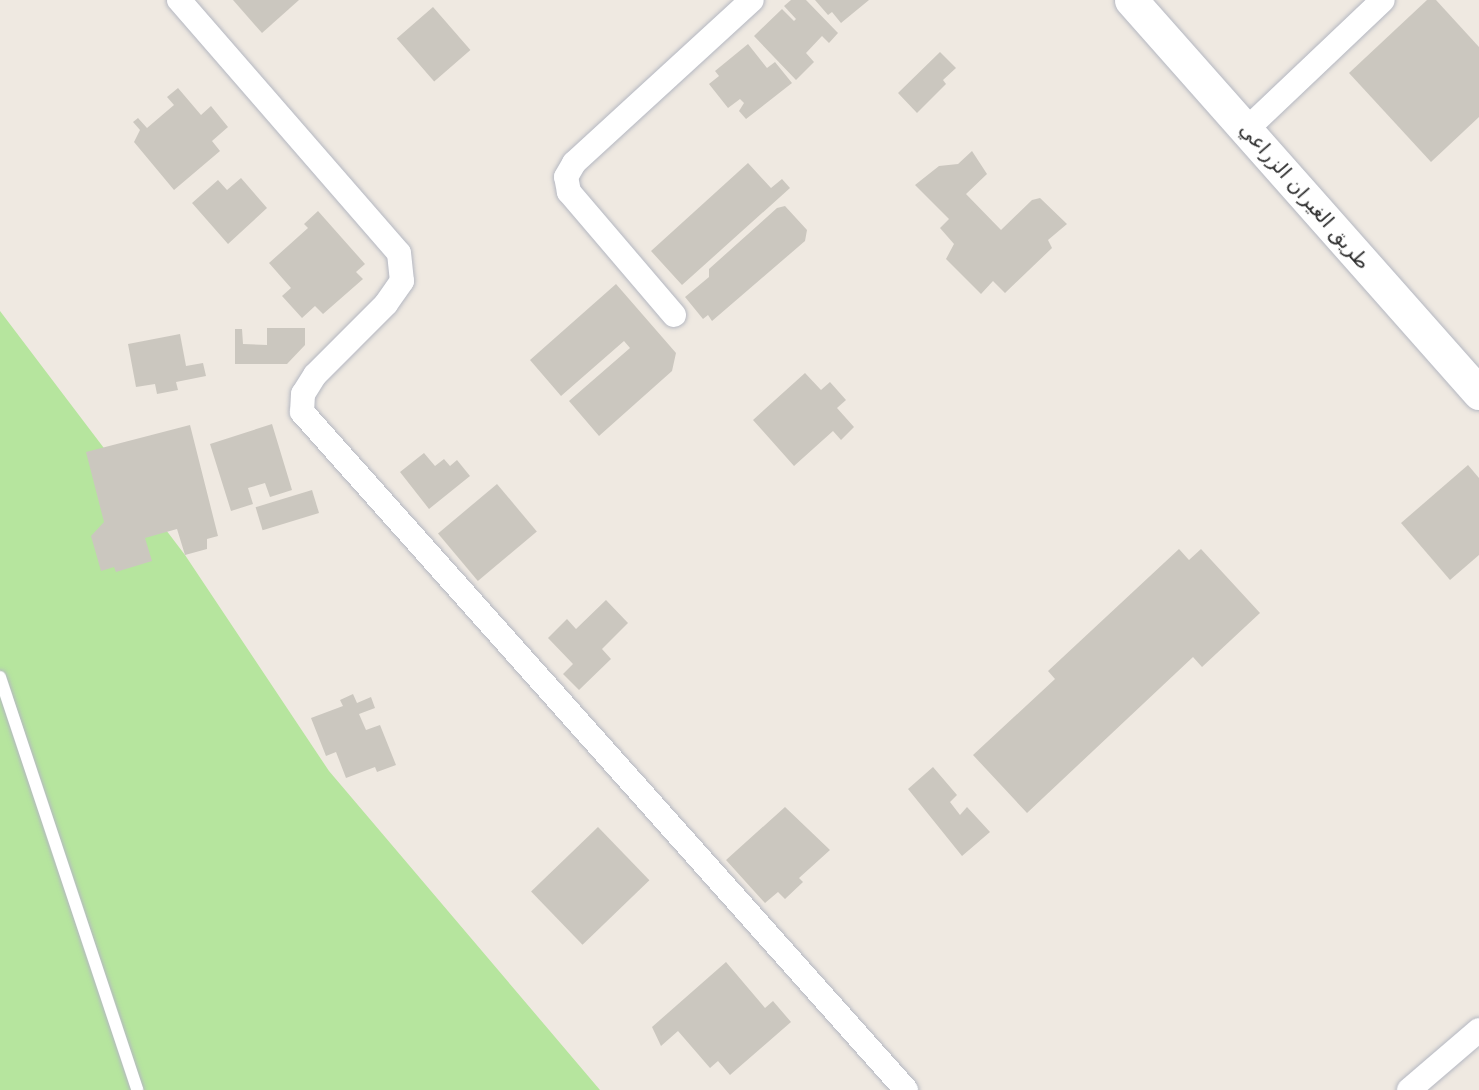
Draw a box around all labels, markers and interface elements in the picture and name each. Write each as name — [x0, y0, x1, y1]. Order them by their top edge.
street label: طريق الغيران الزراعي — [1235, 118, 1375, 274]

